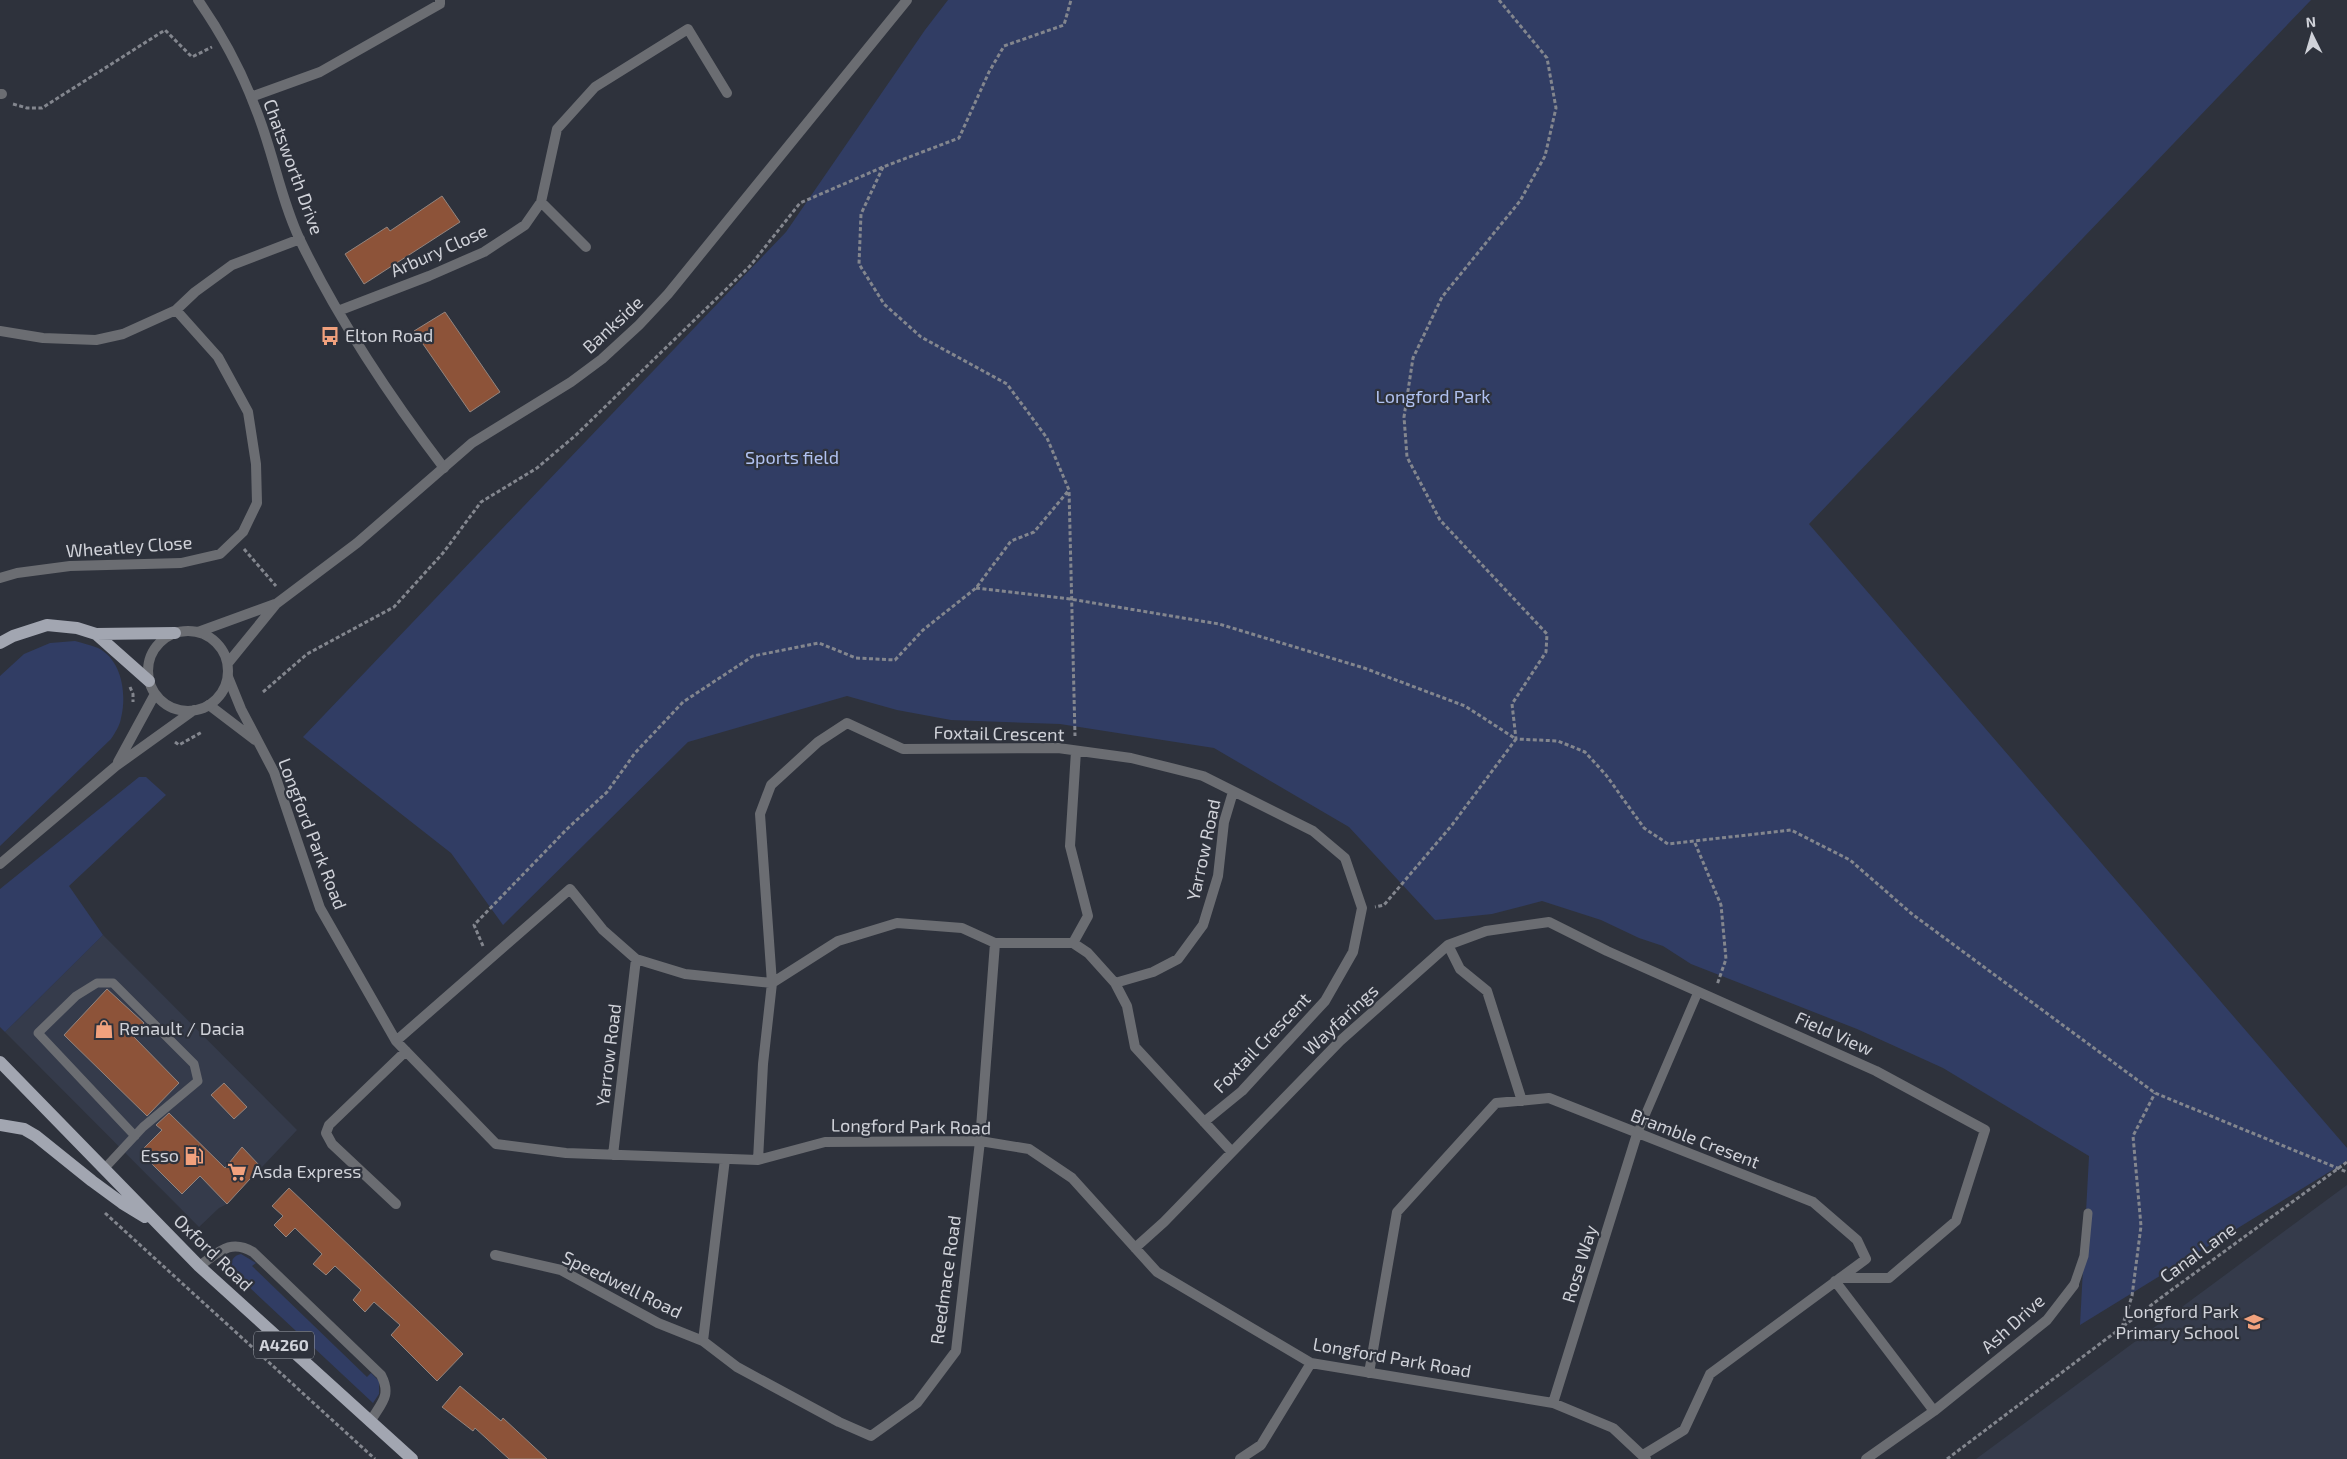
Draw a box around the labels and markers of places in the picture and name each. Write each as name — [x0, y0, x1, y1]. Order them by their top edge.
place label: Elton Road — [345, 324, 433, 346]
bus stop icon: Elton Road — [319, 325, 341, 347]
place label: Renault / Dacia — [119, 1017, 245, 1039]
shop icon: Renault / Dacia — [93, 1018, 115, 1040]
place label: Esso — [140, 1144, 179, 1166]
fuel station icon: Esso — [183, 1145, 205, 1167]
place label: Asda Express — [252, 1160, 362, 1182]
supermarket icon: Asda Express — [226, 1161, 248, 1183]
place label: Longford Park Primary School — [2116, 1300, 2240, 1343]
school or university icon: Longford Park Primary School — [2243, 1311, 2265, 1333]

